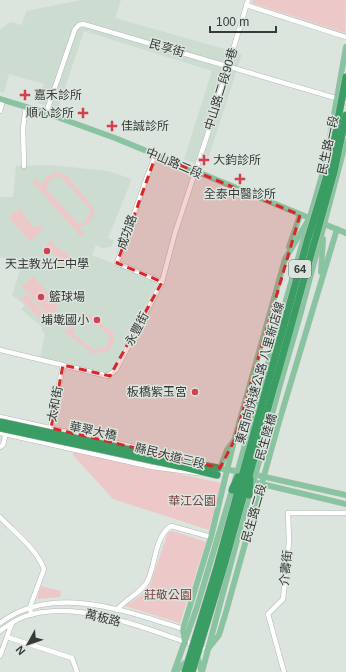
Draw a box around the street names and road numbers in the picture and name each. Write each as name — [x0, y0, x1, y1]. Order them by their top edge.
street label: 民享街 — [148, 36, 186, 60]
street label: 中山路二段90巷 — [202, 46, 240, 132]
street label: 民生路一段 — [315, 114, 341, 176]
street label: 中山路二段 — [144, 145, 204, 181]
street label: 成功路 — [115, 213, 139, 251]
road number: 64 — [289, 260, 311, 278]
street label: 東西向快速公路 八里新店線 — [233, 300, 287, 446]
street label: 永豐街 — [122, 310, 152, 348]
street label: 太和街 — [45, 385, 65, 423]
street label: 民生陸橋 — [253, 412, 279, 462]
street label: 華翠大橋 — [68, 419, 118, 443]
street label: 縣民大道三段 — [133, 440, 207, 472]
street label: 民生路二段 — [239, 482, 269, 544]
street label: 介壽街 — [277, 549, 295, 587]
street label: 萬板路 — [84, 607, 122, 629]

